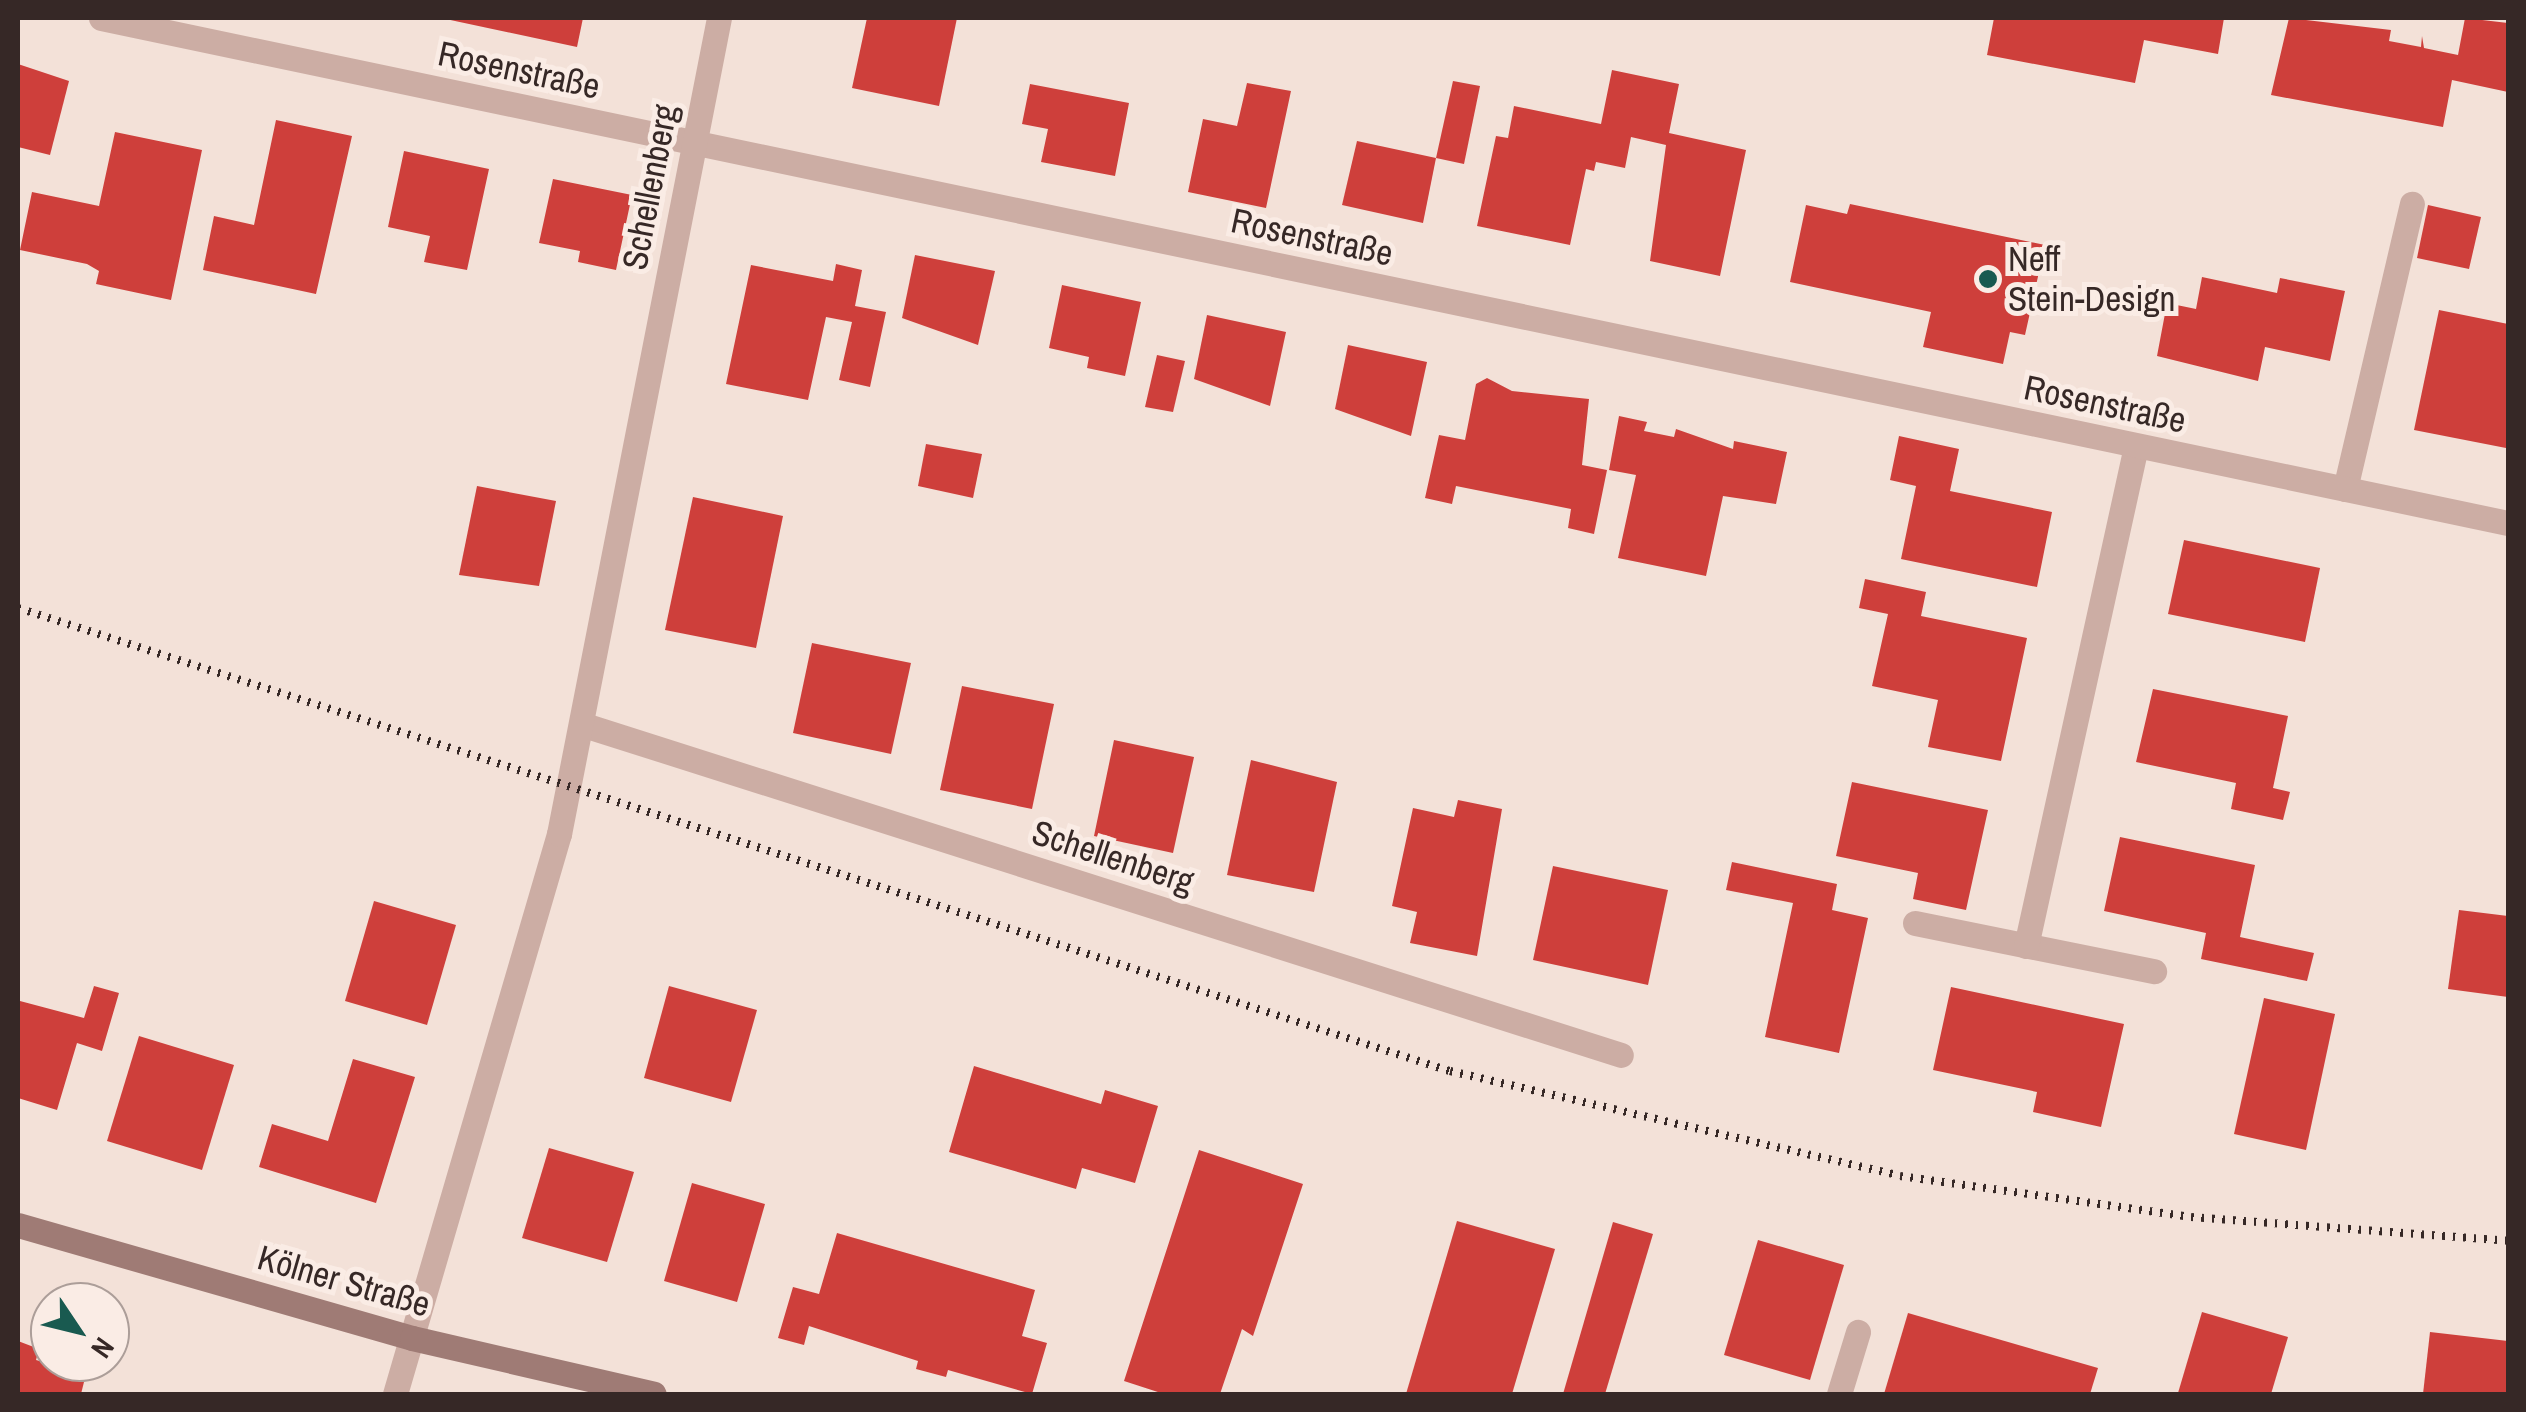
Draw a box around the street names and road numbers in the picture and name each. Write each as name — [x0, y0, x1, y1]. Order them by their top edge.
street label: Rosenstraße — [434, 32, 604, 108]
street label: Schellenberg — [613, 101, 687, 273]
street label: Rosenstraße — [1227, 199, 1397, 275]
street label: Rosenstraße — [2020, 366, 2190, 442]
street label: Schellenberg — [1027, 811, 1199, 903]
street label: Kölner Straße — [253, 1236, 435, 1326]

